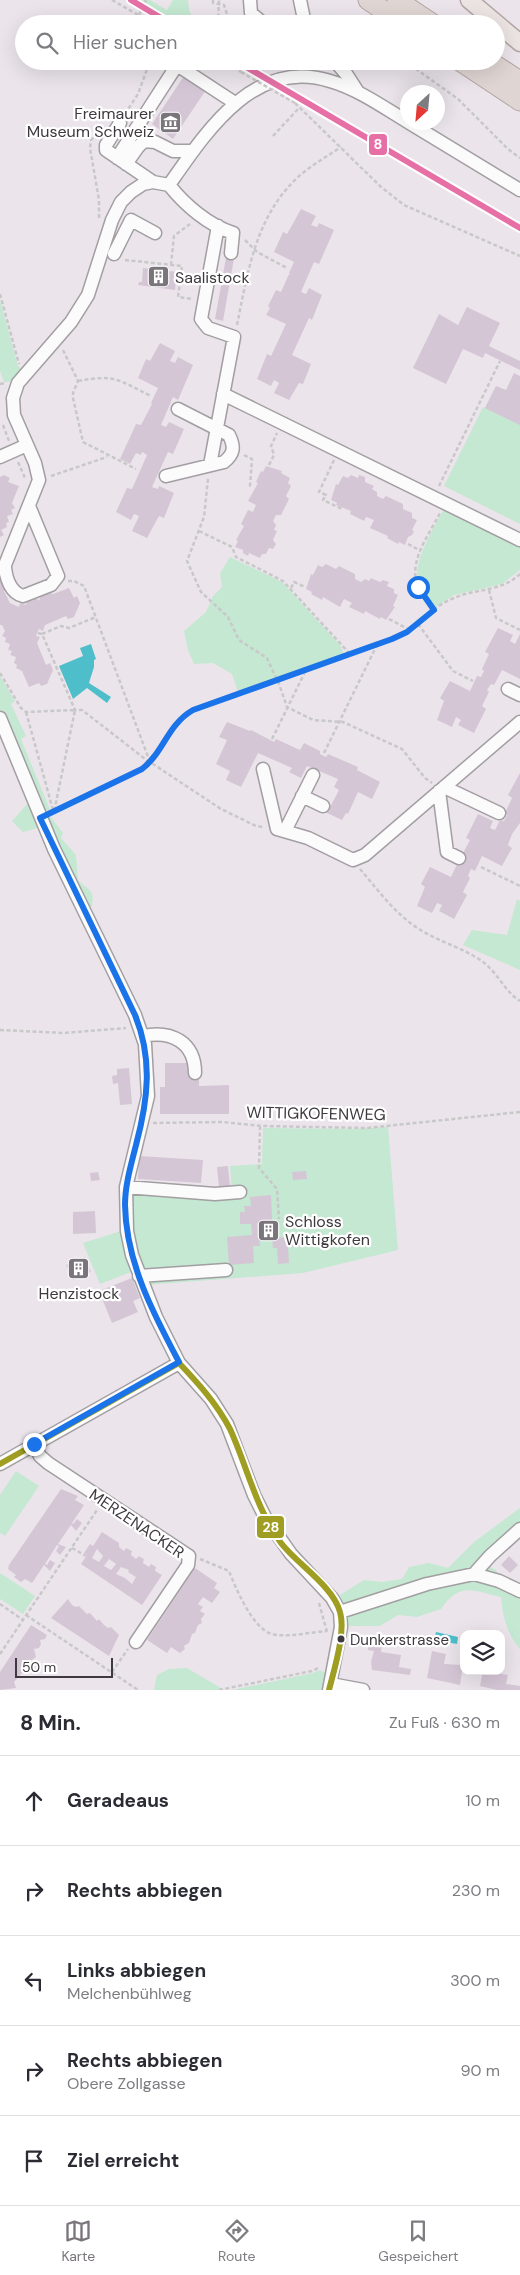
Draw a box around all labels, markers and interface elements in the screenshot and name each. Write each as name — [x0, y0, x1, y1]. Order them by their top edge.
search box — [15, 15, 505, 70]
icon: search — [33, 29, 61, 57]
text: Hier suchen — [73, 30, 177, 55]
north arrow — [400, 85, 445, 130]
place label: Freimaurer Museum Schweiz — [27, 103, 154, 142]
museum icon: Freimaurer Museum Schweiz — [158, 110, 182, 134]
line badge: 8 — [368, 133, 388, 156]
text: 8 — [374, 135, 383, 153]
building icon: Saalistock — [147, 265, 171, 289]
place label: Saalistock — [175, 267, 250, 288]
route start — [407, 576, 430, 599]
street label: WITTIGKOFENWEG — [246, 1102, 386, 1125]
place label: Schloss Wittigkofen — [285, 1211, 370, 1250]
building icon: Schloss Wittigkofen — [257, 1218, 281, 1242]
building icon: Henzistock — [67, 1257, 91, 1281]
place label: Henzistock — [39, 1283, 119, 1304]
route end — [23, 1433, 46, 1456]
street label: MERZENACKER — [85, 1484, 188, 1563]
line badge: 28 — [256, 1515, 285, 1539]
text: 28 — [263, 1518, 280, 1536]
place label: Dunkerstrasse — [350, 1630, 449, 1650]
map controls — [460, 1630, 505, 1675]
button: layers — [460, 1630, 505, 1675]
marker: Dunkerstrasse — [336, 1634, 346, 1644]
scale bar — [15, 1655, 112, 1678]
text: 50 m — [22, 1658, 56, 1676]
text: 8 Min. — [20, 1709, 81, 1737]
text: Zu Fuß · 630 m — [389, 1712, 500, 1733]
icon: ahead — [20, 1787, 48, 1815]
text: Geradeaus — [67, 1788, 169, 1813]
text: 10 m — [466, 1790, 500, 1811]
icon: right — [20, 1877, 48, 1905]
text: Rechts abbiegen — [67, 1878, 222, 1903]
text: 230 m — [452, 1880, 500, 1901]
text: Links abbiegen — [67, 1958, 206, 1983]
icon: left — [20, 1967, 48, 1995]
text: 300 m — [450, 1970, 500, 1991]
text: Melchenbühlweg — [67, 1983, 192, 2004]
text: Rechts abbiegen — [67, 2048, 222, 2073]
icon: right — [20, 2057, 48, 2085]
text: 90 m — [460, 2060, 500, 2081]
text: Obere Zollgasse — [67, 2073, 186, 2094]
icon: arrive — [20, 2147, 48, 2175]
text: Ziel erreicht — [67, 2148, 179, 2173]
tab: Karte — [61, 2217, 95, 2265]
tab: Route — [218, 2217, 256, 2265]
tab: Gespeichert — [378, 2217, 459, 2265]

